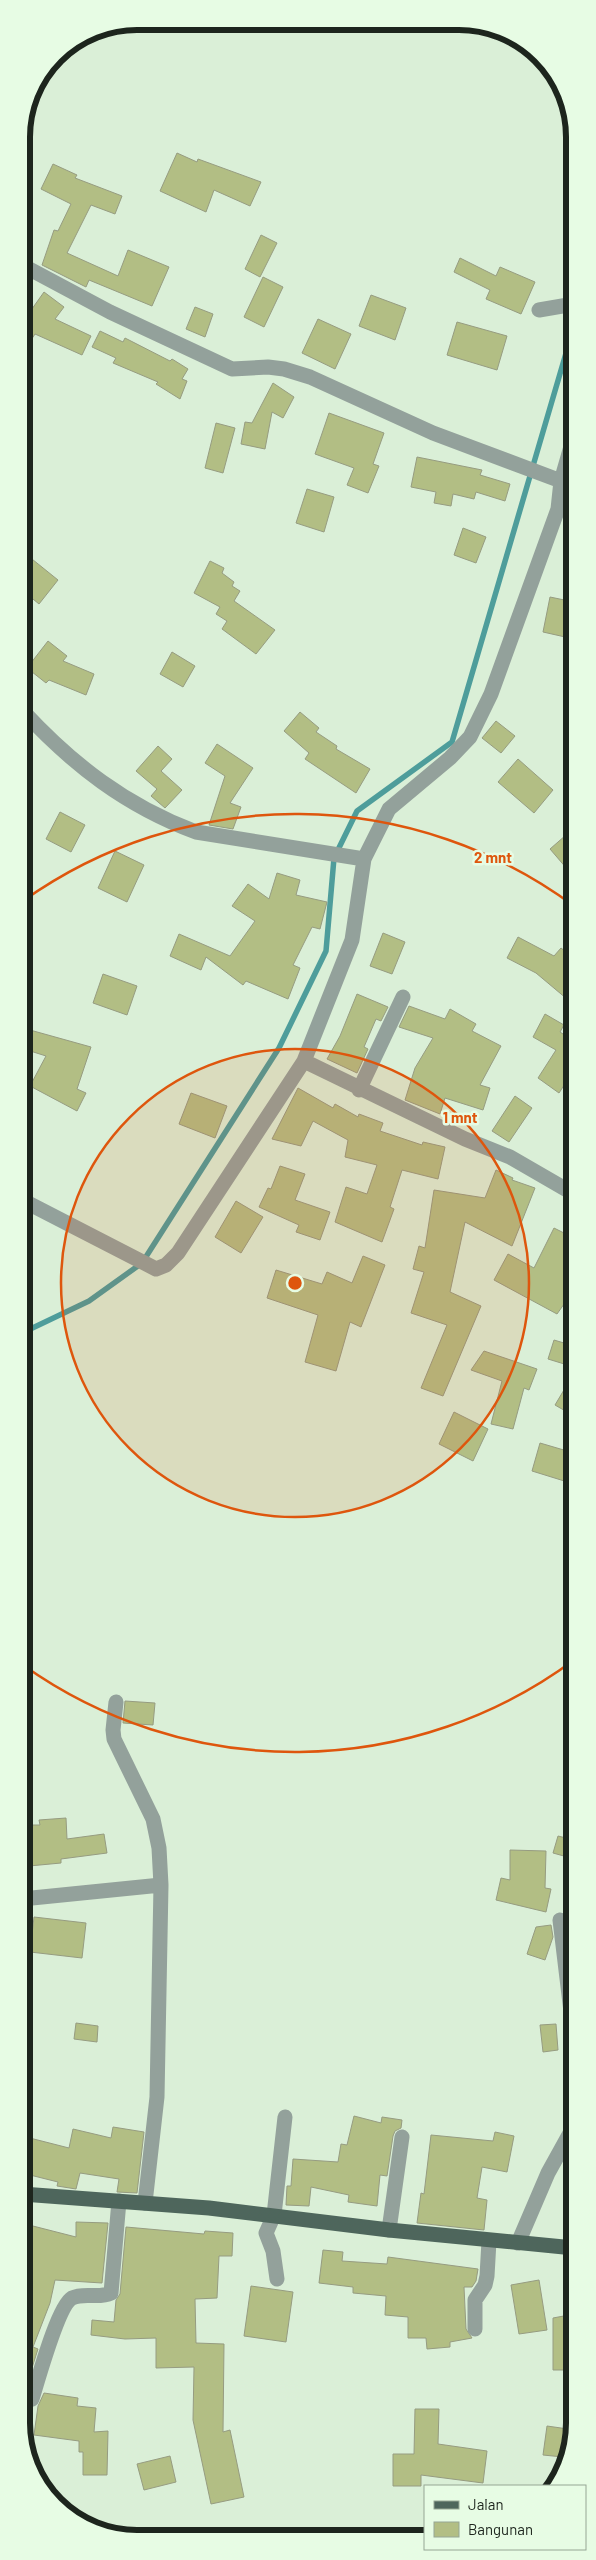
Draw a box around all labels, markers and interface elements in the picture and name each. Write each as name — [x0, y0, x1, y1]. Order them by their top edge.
text: 2 mnt — [474, 848, 512, 866]
text: 1 mnt — [443, 1108, 478, 1126]
centre of rings — [286, 1274, 304, 1292]
legend — [424, 2485, 586, 2550]
text: Jalan — [468, 2495, 504, 2513]
text: Bangunan — [468, 2520, 533, 2538]

